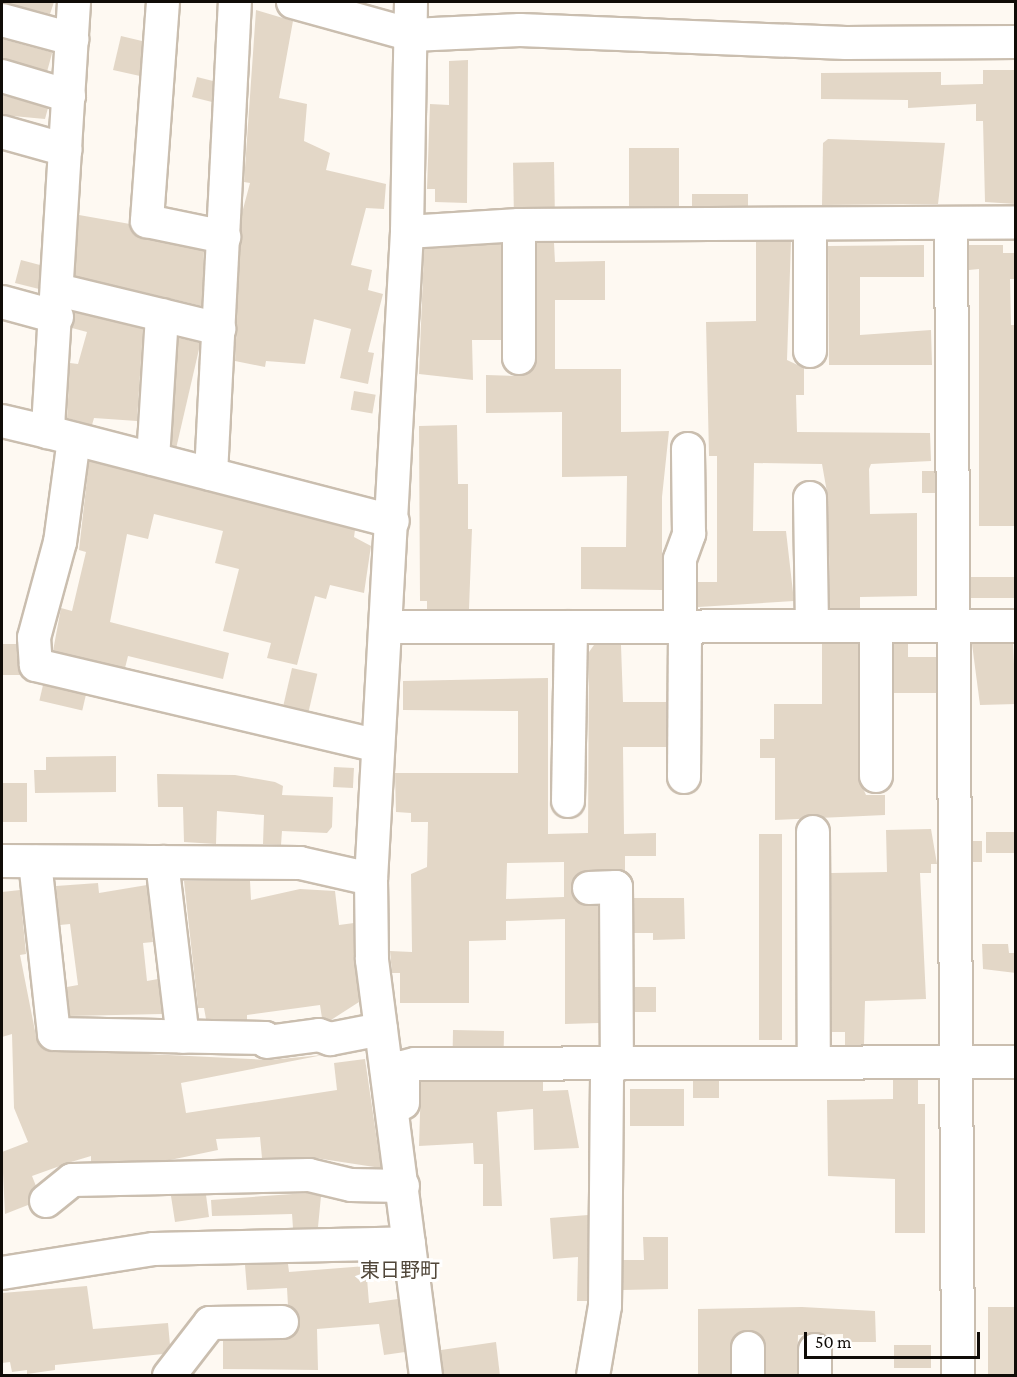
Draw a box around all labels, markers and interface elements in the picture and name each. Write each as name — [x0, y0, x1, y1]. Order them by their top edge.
district label: 東日野町 — [360, 1258, 440, 1282]
scale bar — [807, 1320, 982, 1358]
text: 50 m — [815, 1332, 852, 1352]

